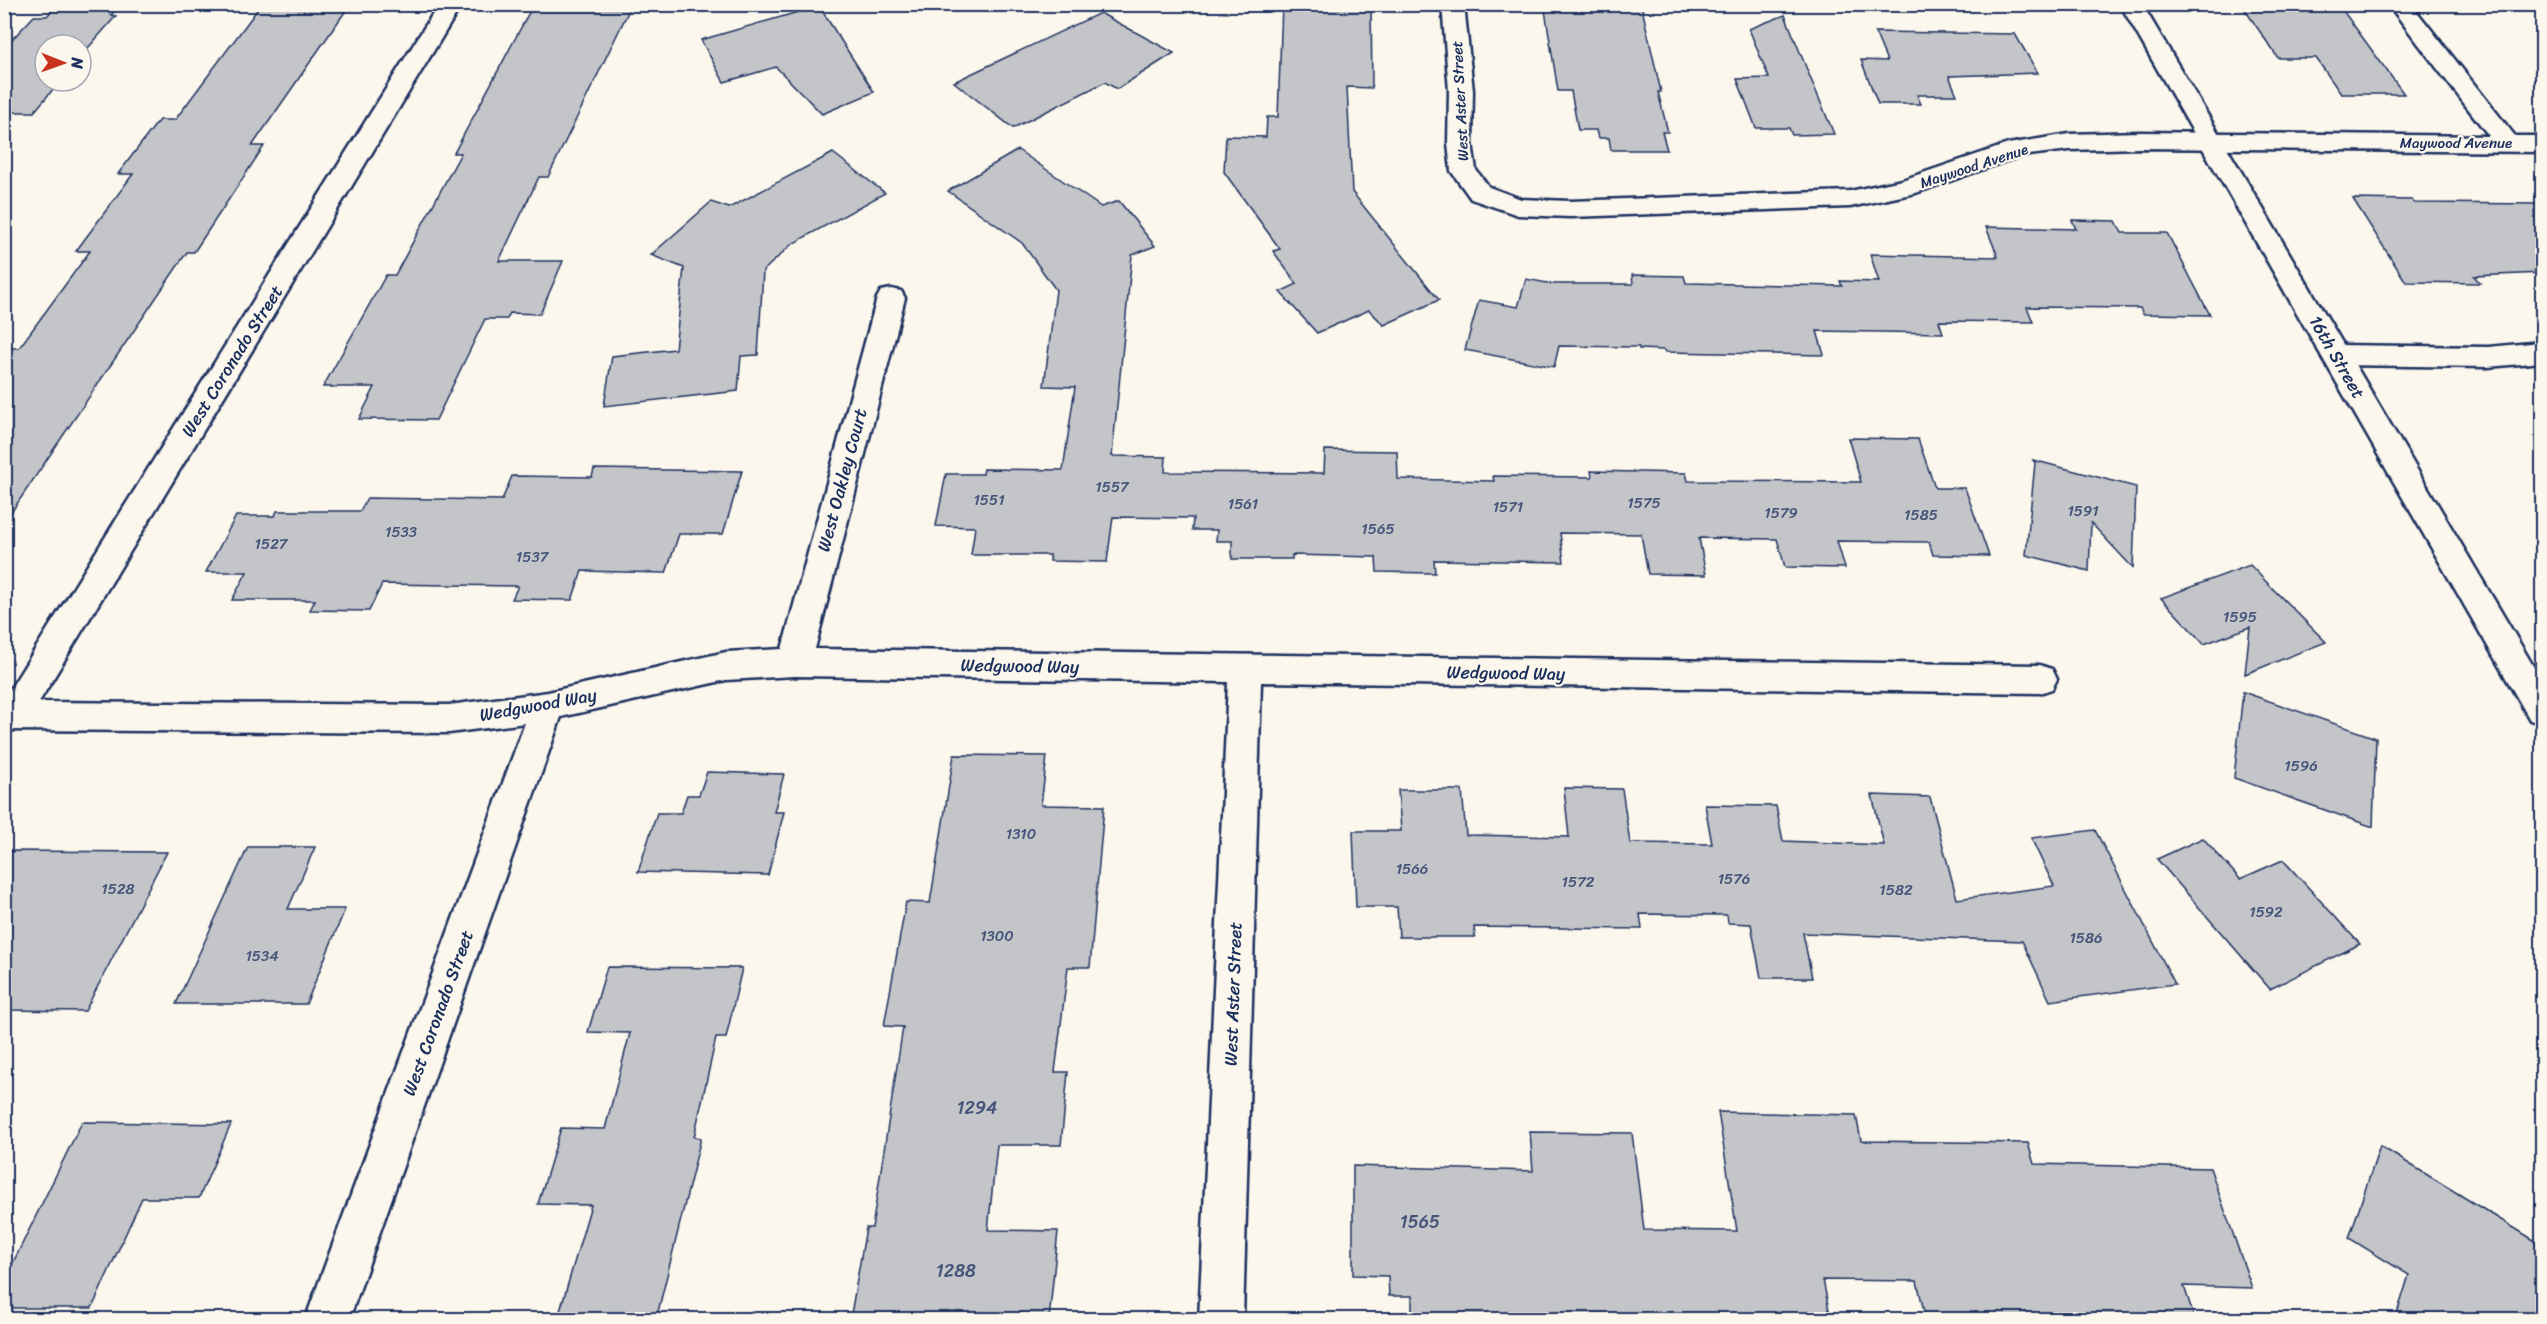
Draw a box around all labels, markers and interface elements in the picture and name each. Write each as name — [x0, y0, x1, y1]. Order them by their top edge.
north arrow — [33, 33, 93, 93]
street label: West Aster Street — [1444, 40, 1476, 162]
text: N — [63, 56, 92, 70]
street label: Maywood Avenue — [2400, 130, 2512, 156]
street label: Maywood Avenue — [1916, 136, 2032, 196]
street label: West Coronado Street — [172, 278, 292, 443]
street label: 16th Street — [2300, 309, 2374, 405]
street label: West Oakley Court — [807, 405, 877, 555]
house number: 1557 — [1095, 474, 1130, 500]
house number: 1551 — [973, 487, 1005, 513]
house number: 1575 — [1627, 490, 1661, 516]
house number: 1561 — [1228, 491, 1258, 517]
house number: 1571 — [1493, 494, 1523, 520]
house number: 1591 — [2067, 498, 2099, 524]
house number: 1579 — [1764, 500, 1798, 526]
house number: 1585 — [1904, 502, 1938, 528]
house number: 1565 — [1361, 516, 1395, 542]
house number: 1533 — [385, 519, 417, 545]
house number: 1527 — [255, 531, 289, 557]
house number: 1537 — [516, 544, 550, 570]
house number: 1595 — [2223, 604, 2257, 630]
street label: Wedgwood Way — [960, 649, 1080, 683]
street label: Wedgwood Way — [1446, 656, 1566, 690]
street label: Wedgwood Way — [477, 679, 600, 731]
house number: 1596 — [2284, 753, 2318, 779]
house number: 1310 — [1006, 821, 1036, 847]
house number: 1566 — [1396, 856, 1428, 882]
house number: 1576 — [1718, 866, 1750, 892]
house number: 1572 — [1562, 869, 1595, 895]
house number: 1528 — [101, 876, 135, 902]
house number: 1582 — [1879, 877, 1913, 903]
house number: 1592 — [2249, 899, 2283, 925]
street label: West Aster Street — [1214, 921, 1252, 1067]
house number: 1300 — [980, 923, 1014, 949]
street label: West Coronado Street — [393, 925, 483, 1100]
house number: 1586 — [2069, 925, 2103, 951]
house number: 1534 — [245, 943, 279, 969]
house number: 1294 — [957, 1092, 997, 1124]
house number: 1565 — [1400, 1206, 1440, 1238]
house number: 1288 — [936, 1255, 976, 1287]

